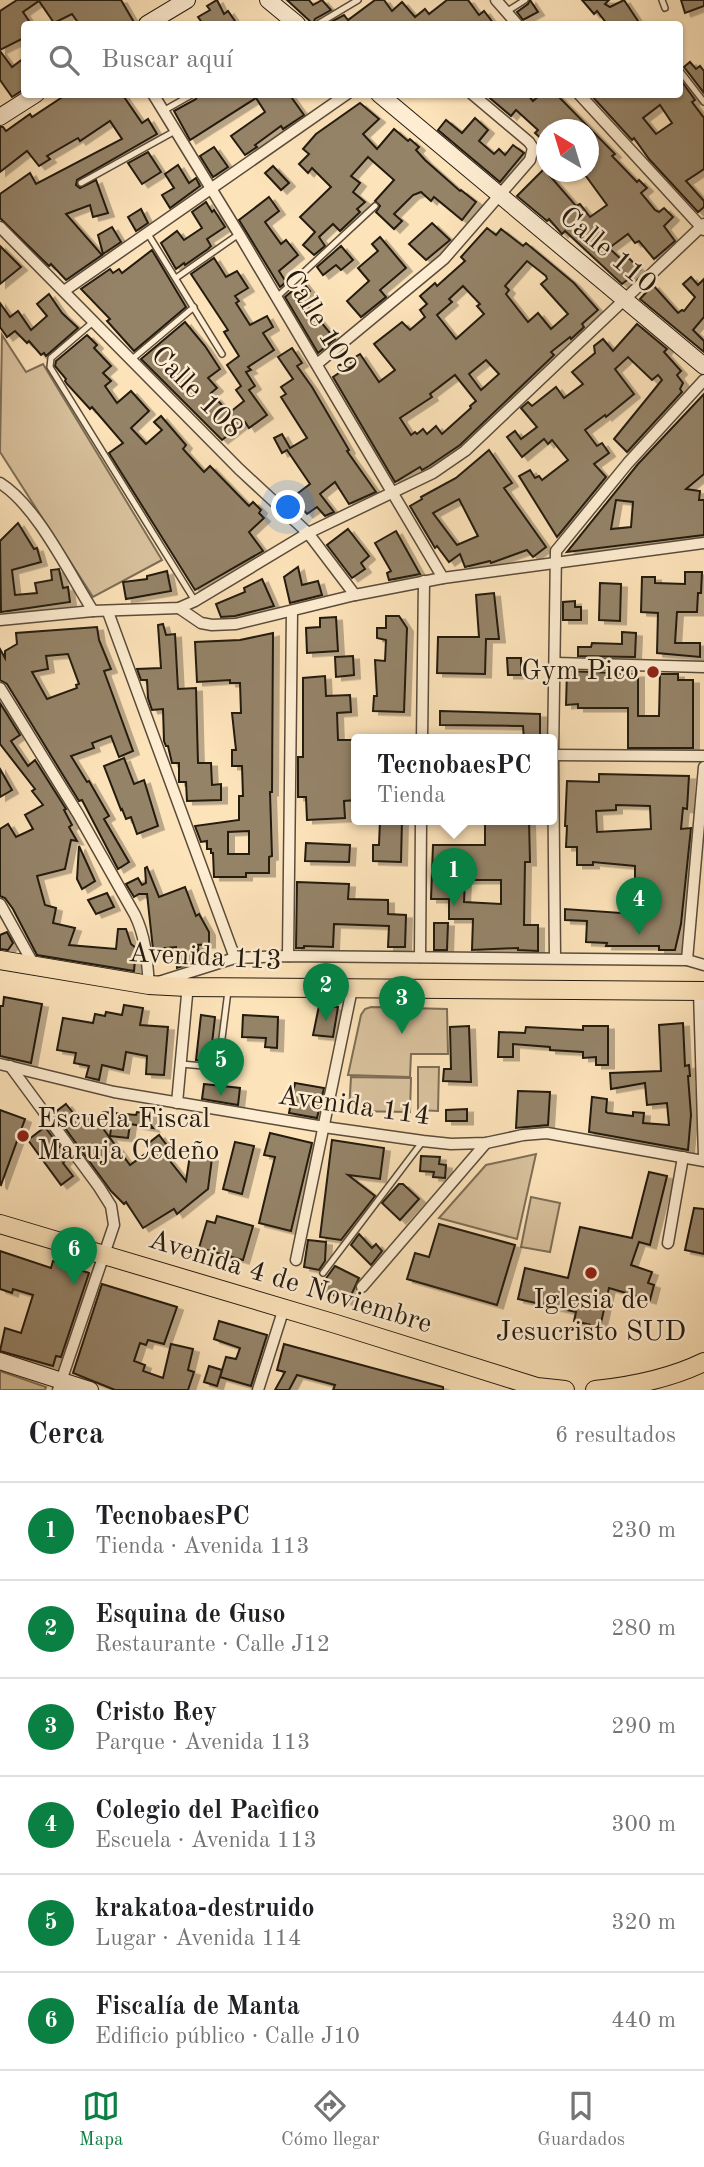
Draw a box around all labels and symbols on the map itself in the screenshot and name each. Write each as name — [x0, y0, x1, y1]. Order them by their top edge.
north arrow — [536, 119, 599, 182]
street label: Calle 110 — [553, 203, 661, 299]
street label: Calle 109 — [277, 266, 361, 380]
street label: Calle 108 — [145, 342, 247, 444]
your location — [271, 490, 305, 524]
place label: Gym Pico — [521, 658, 639, 686]
marker: Gym Pico — [645, 664, 661, 680]
pin: 1 — [431, 848, 477, 906]
pin: 4 — [616, 877, 662, 935]
street label: Avenida 113 — [128, 940, 282, 976]
pin: 2 — [303, 963, 349, 1021]
pin: 3 — [379, 976, 425, 1034]
pin: 5 — [198, 1038, 244, 1096]
street label: Avenida 114 — [276, 1082, 432, 1132]
place label: Escuela Fiscal Maruja Cedeño — [37, 1106, 220, 1166]
marker: Escuela Fiscal Maruja Cedeño — [15, 1128, 31, 1144]
pin: 6 — [51, 1227, 97, 1285]
street label: Avenida 4 de Noviembre — [145, 1227, 435, 1339]
marker: Iglesia de Jesucristo SUD — [583, 1265, 599, 1281]
place label: Iglesia de Jesucristo SUD — [496, 1287, 686, 1347]

